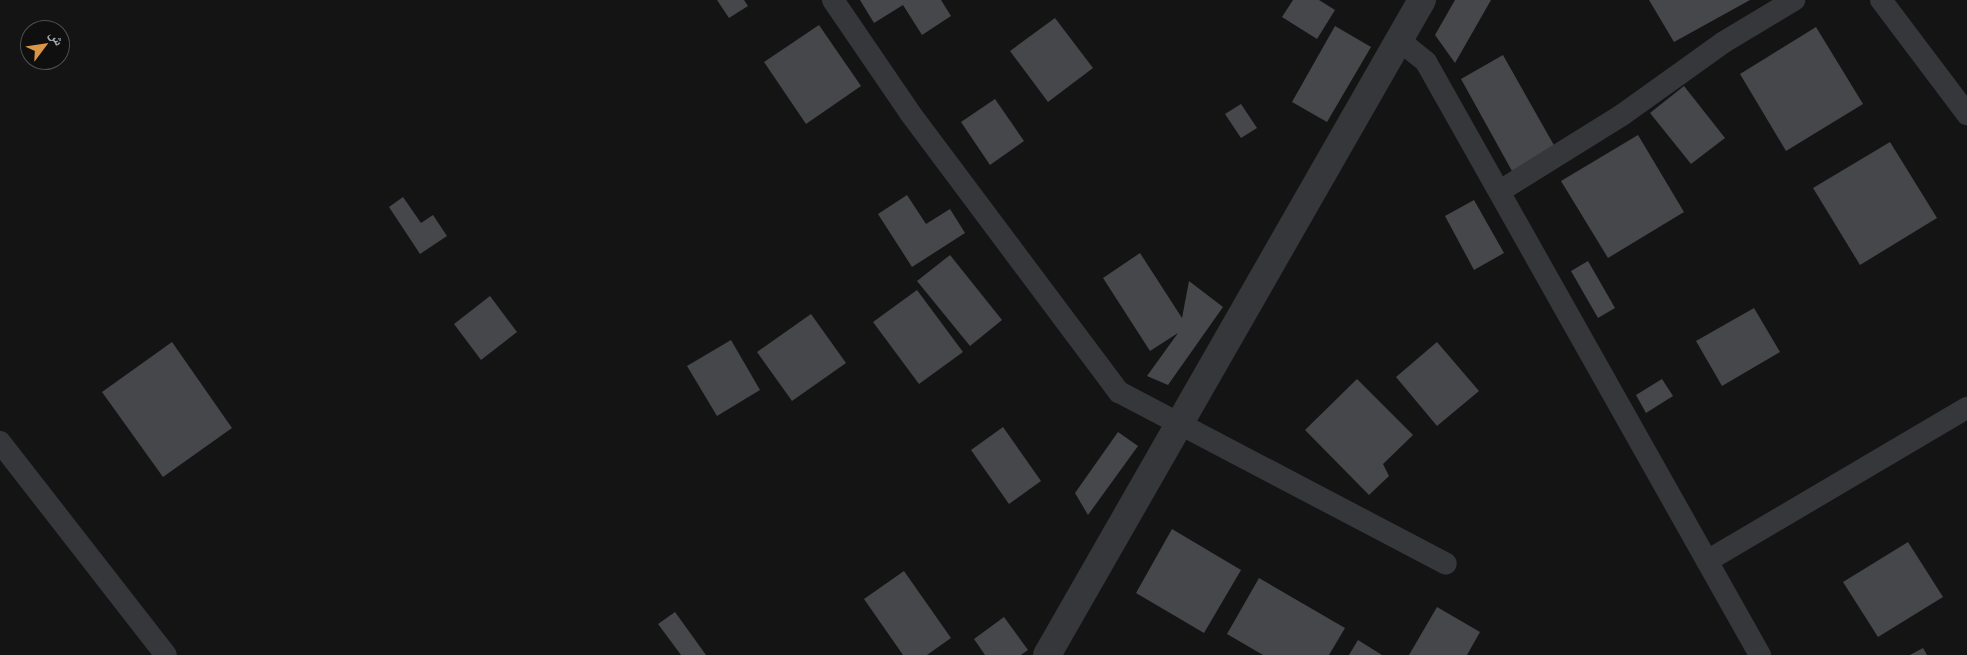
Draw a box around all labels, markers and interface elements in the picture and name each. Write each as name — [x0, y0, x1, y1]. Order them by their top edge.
north arrow — [20, 20, 70, 70]
text: ش — [45, 27, 69, 49]

